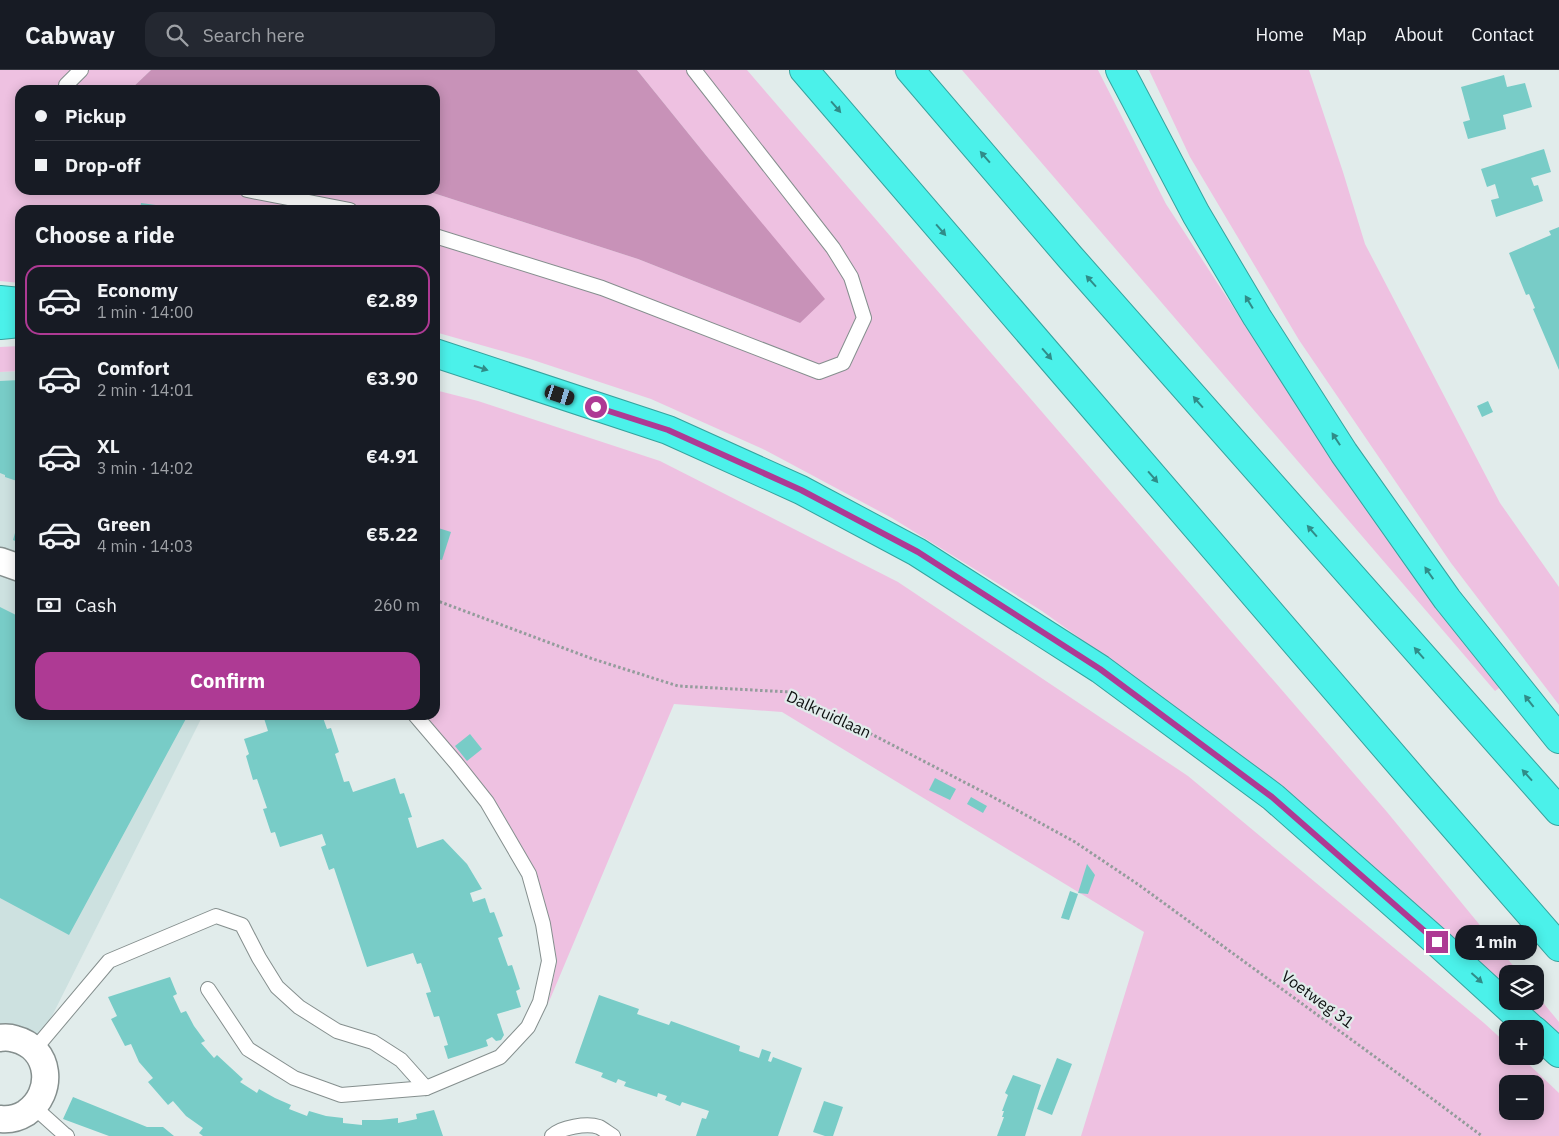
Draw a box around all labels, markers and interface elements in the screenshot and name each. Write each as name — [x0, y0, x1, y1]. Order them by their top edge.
search box — [145, 12, 495, 57]
text: Cabway — [25, 19, 115, 51]
icon: search — [163, 21, 191, 49]
text: Search here — [203, 23, 305, 47]
text: Home — [1256, 23, 1304, 46]
text: Map — [1332, 23, 1367, 46]
text: About — [1395, 23, 1443, 46]
text: Contact — [1471, 23, 1534, 46]
one-way arrow — [830, 100, 841, 113]
text: Pickup — [65, 104, 126, 128]
one-way arrow — [979, 151, 990, 164]
text: Drop-off — [65, 153, 141, 177]
text: Choose a ride — [35, 220, 175, 249]
one-way arrow — [936, 224, 947, 237]
one-way arrow — [1085, 275, 1097, 287]
icon: car — [37, 278, 82, 323]
text: Economy — [97, 278, 178, 302]
text: €2.89 — [366, 288, 418, 312]
one-way arrow — [1244, 296, 1253, 309]
text: 1 min · 14:00 — [97, 302, 193, 322]
one-way arrow — [1042, 347, 1053, 360]
icon: car — [37, 356, 82, 401]
text: Comfort — [97, 356, 170, 380]
one-way arrow — [474, 365, 489, 373]
text: €3.90 — [366, 366, 418, 390]
text: 2 min · 14:01 — [97, 380, 193, 400]
car — [543, 383, 576, 407]
route start — [585, 396, 607, 418]
one-way arrow — [1193, 396, 1204, 409]
one-way arrow — [1331, 433, 1341, 446]
icon: car — [37, 434, 82, 479]
text: XL — [97, 434, 120, 458]
text: €4.91 — [366, 444, 418, 468]
text: 3 min · 14:02 — [97, 458, 193, 478]
one-way arrow — [1147, 471, 1158, 483]
icon: car — [37, 512, 82, 557]
text: Green — [97, 512, 151, 536]
text: €5.22 — [366, 522, 418, 546]
one-way arrow — [1306, 525, 1317, 538]
text: 4 min · 14:03 — [97, 536, 193, 556]
one-way arrow — [1424, 566, 1434, 579]
icon: cash — [35, 591, 63, 619]
text: Cash — [75, 593, 117, 617]
text: 260 m — [373, 595, 420, 615]
one-way arrow — [1413, 648, 1425, 660]
button: Confirm — [35, 652, 420, 710]
street label: Dalkruidlaan — [784, 686, 874, 742]
one-way arrow — [1523, 695, 1534, 708]
one-way arrow — [1521, 769, 1532, 782]
callout: 1 min — [1454, 924, 1537, 960]
route end — [1426, 931, 1448, 953]
text: 1 min — [1475, 932, 1517, 952]
map controls — [1499, 965, 1544, 1120]
button: layers — [1499, 965, 1544, 1010]
street label: Voetweg 31 — [1278, 966, 1358, 1032]
one-way arrow — [1470, 972, 1482, 984]
button: + — [1499, 1020, 1544, 1065]
button: − — [1499, 1075, 1544, 1120]

